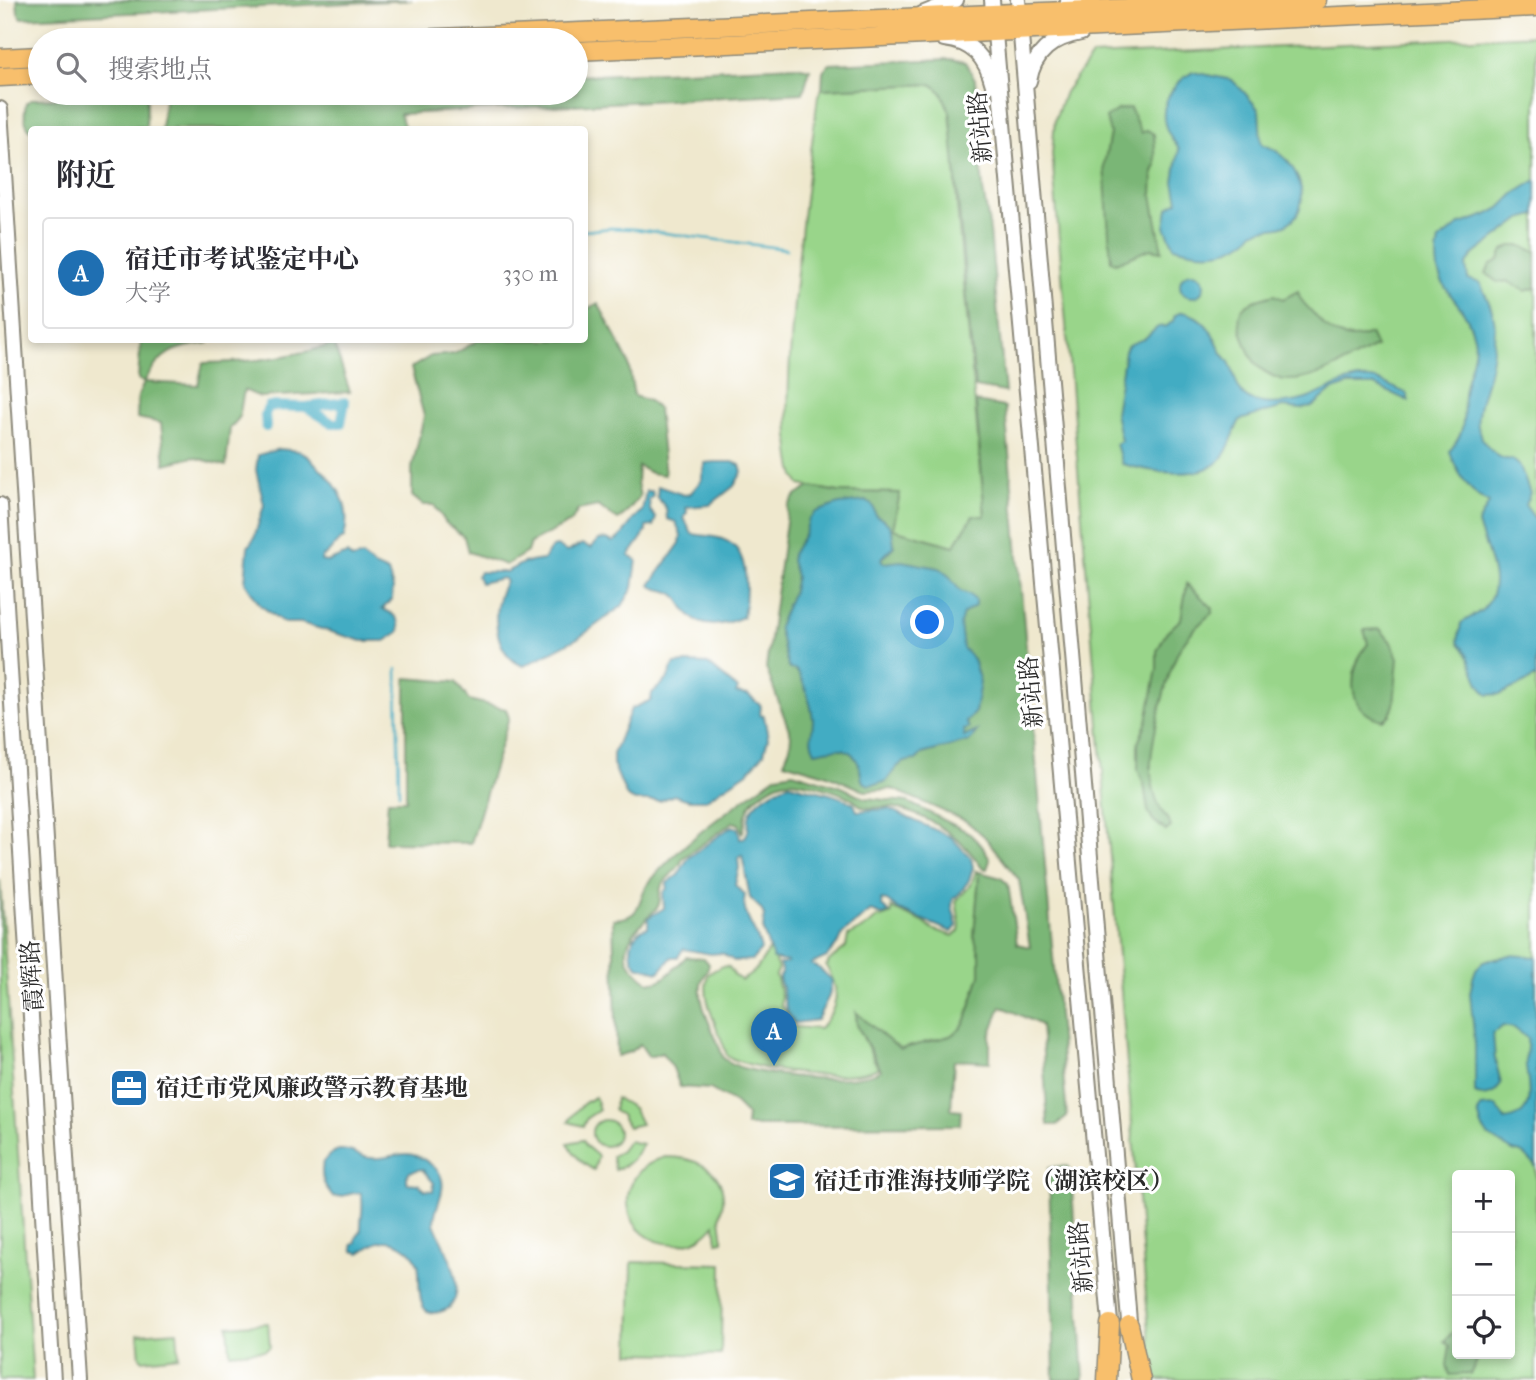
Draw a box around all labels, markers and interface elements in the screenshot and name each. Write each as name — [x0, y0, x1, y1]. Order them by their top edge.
search box — [28, 28, 588, 105]
icon: search — [52, 48, 90, 86]
text: 搜索地点 — [108, 54, 212, 85]
street label: 新站路 — [963, 90, 997, 164]
text: 附近 — [56, 158, 116, 193]
text: 宿迁市考试鉴定中心 — [125, 244, 359, 275]
text: A — [74, 260, 88, 287]
text: 330 m — [502, 260, 558, 287]
text: 大学 — [125, 280, 171, 307]
your location — [910, 605, 944, 639]
street label: 新站路 — [1014, 655, 1048, 729]
street label: 霞辉路 — [16, 939, 48, 1013]
pin: A — [751, 1008, 797, 1066]
office icon: 宿迁市党风廉政警示教育基地 — [108, 1067, 150, 1109]
place label: 宿迁市党风廉政警示教育基地 — [156, 1074, 468, 1102]
school or university icon: 宿迁市淮海技师学院（湖滨校区） — [766, 1160, 808, 1202]
place label: 宿迁市淮海技师学院（湖滨校区） — [814, 1167, 1174, 1195]
map controls — [1452, 1170, 1515, 1359]
button: + — [1452, 1170, 1515, 1233]
street label: 新站路 — [1064, 1220, 1098, 1294]
button: − — [1452, 1233, 1515, 1296]
button: locate — [1452, 1296, 1515, 1359]

